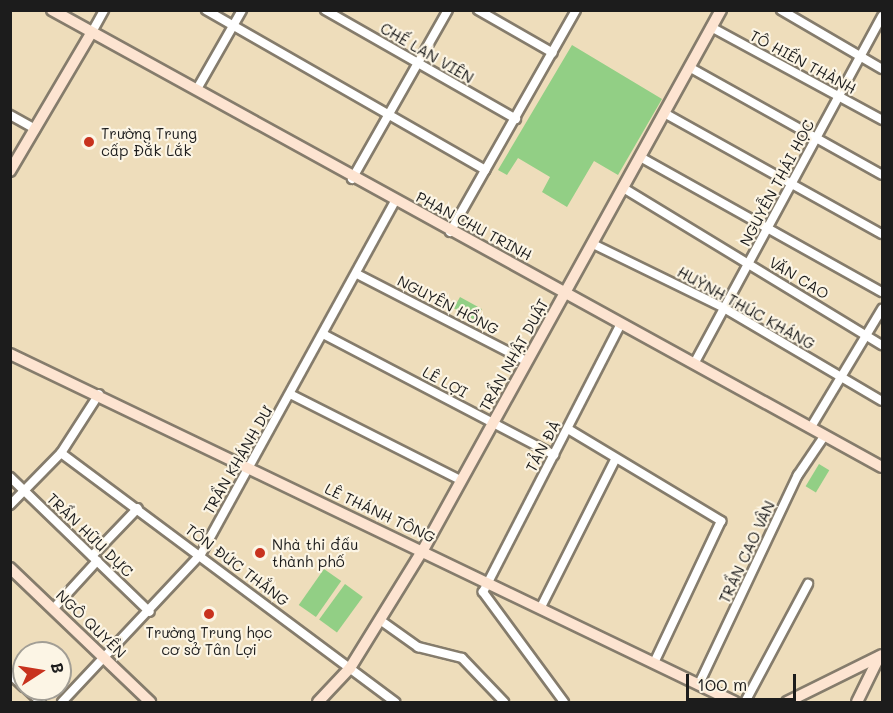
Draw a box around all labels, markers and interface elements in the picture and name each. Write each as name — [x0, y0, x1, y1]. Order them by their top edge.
street label: CHẾ LAN VIÊN — [377, 19, 477, 87]
street label: TÔ HIẾN THÀNH — [747, 26, 859, 98]
street label: NGUYỄN THÁI HỌC — [736, 117, 818, 249]
place label: Trường Trung cấp Đắk Lắk — [101, 124, 197, 159]
marker: Trường Trung cấp Đắk Lắk — [82, 135, 96, 149]
street label: PHAN CHU TRINH — [413, 188, 535, 264]
street label: VĂN CAO — [766, 253, 832, 303]
street label: HUỲNH THÚC KHÁNG — [674, 263, 818, 353]
street label: NGUYÊN HỒNG — [394, 272, 502, 338]
street label: TRẦN NHẬT DUẬT — [476, 296, 552, 414]
street label: LÊ LỢI — [420, 363, 470, 401]
street label: TRẦN KHÁNH DƯ — [200, 403, 276, 517]
street label: TẢN ĐÀ — [522, 417, 564, 475]
street label: LÊ THÁNH TÔNG — [322, 480, 438, 546]
street label: TRẦN HỮU DỰC — [43, 489, 137, 581]
street label: TRẦN CAO VÂN — [715, 498, 779, 606]
street label: TÔN ĐỨC THẮNG — [182, 520, 292, 610]
place label: Nhà thi đấu thành phố — [272, 535, 358, 570]
marker: Nhà thi đấu thành phố — [253, 546, 267, 560]
street label: NGÔ QUYỀN — [52, 586, 130, 662]
marker: Trường Trung học cơ sở Tân Lợi — [202, 607, 216, 621]
place label: Trường Trung học cơ sở Tân Lợi — [146, 623, 272, 658]
north arrow — [12, 641, 72, 701]
text: B — [47, 660, 70, 675]
scale bar — [689, 662, 798, 700]
text: 100 m — [697, 672, 747, 696]

